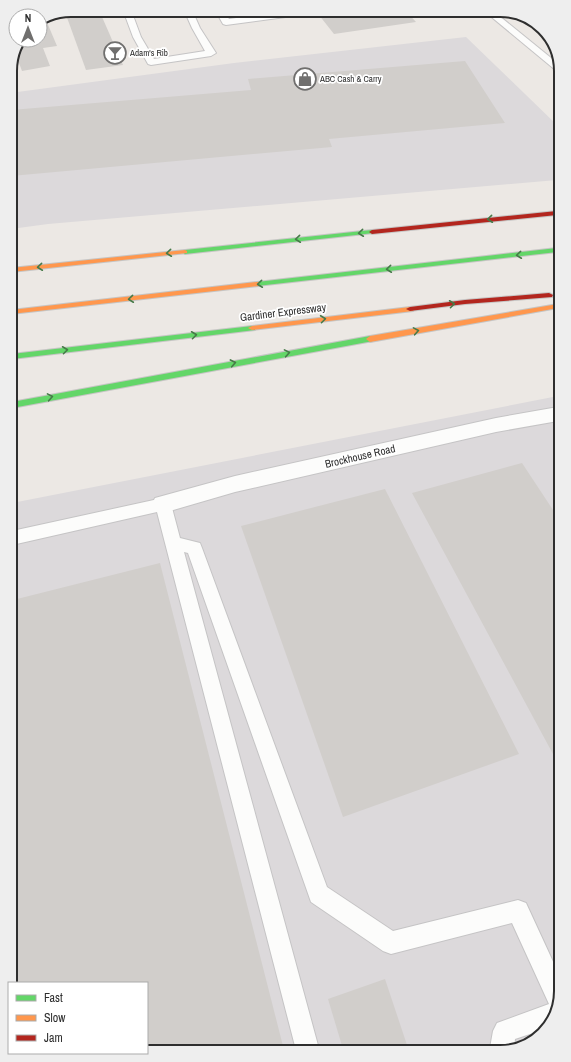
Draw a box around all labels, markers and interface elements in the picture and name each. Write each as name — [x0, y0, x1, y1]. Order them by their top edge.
north arrow — [8, 8, 48, 48]
text: N — [25, 11, 31, 25]
bar icon: Adam's Rib — [102, 40, 128, 66]
place label: Adam's Rib — [129, 47, 168, 59]
shop icon: ABC Cash & Carry — [292, 66, 318, 92]
place label: ABC Cash & Carry — [319, 73, 382, 85]
one-way arrow — [487, 215, 493, 224]
one-way arrow — [358, 228, 364, 237]
one-way arrow — [295, 235, 301, 244]
one-way arrow — [166, 248, 172, 257]
one-way arrow — [516, 250, 522, 259]
one-way arrow — [37, 262, 43, 271]
one-way arrow — [386, 265, 392, 274]
one-way arrow — [257, 279, 263, 288]
one-way arrow — [128, 294, 134, 303]
street label: Gardiner Expressway — [239, 300, 327, 324]
one-way arrow — [449, 300, 455, 309]
one-way arrow — [320, 315, 326, 324]
one-way arrow — [412, 327, 419, 336]
one-way arrow — [191, 331, 197, 340]
one-way arrow — [62, 346, 68, 355]
one-way arrow — [284, 350, 291, 358]
one-way arrow — [230, 359, 236, 368]
one-way arrow — [47, 394, 53, 402]
street label: Brockhouse Road — [323, 441, 397, 471]
legend — [8, 982, 148, 1054]
text: Fast — [44, 990, 63, 1006]
text: Slow — [44, 1010, 66, 1026]
text: Jam — [44, 1030, 63, 1046]

